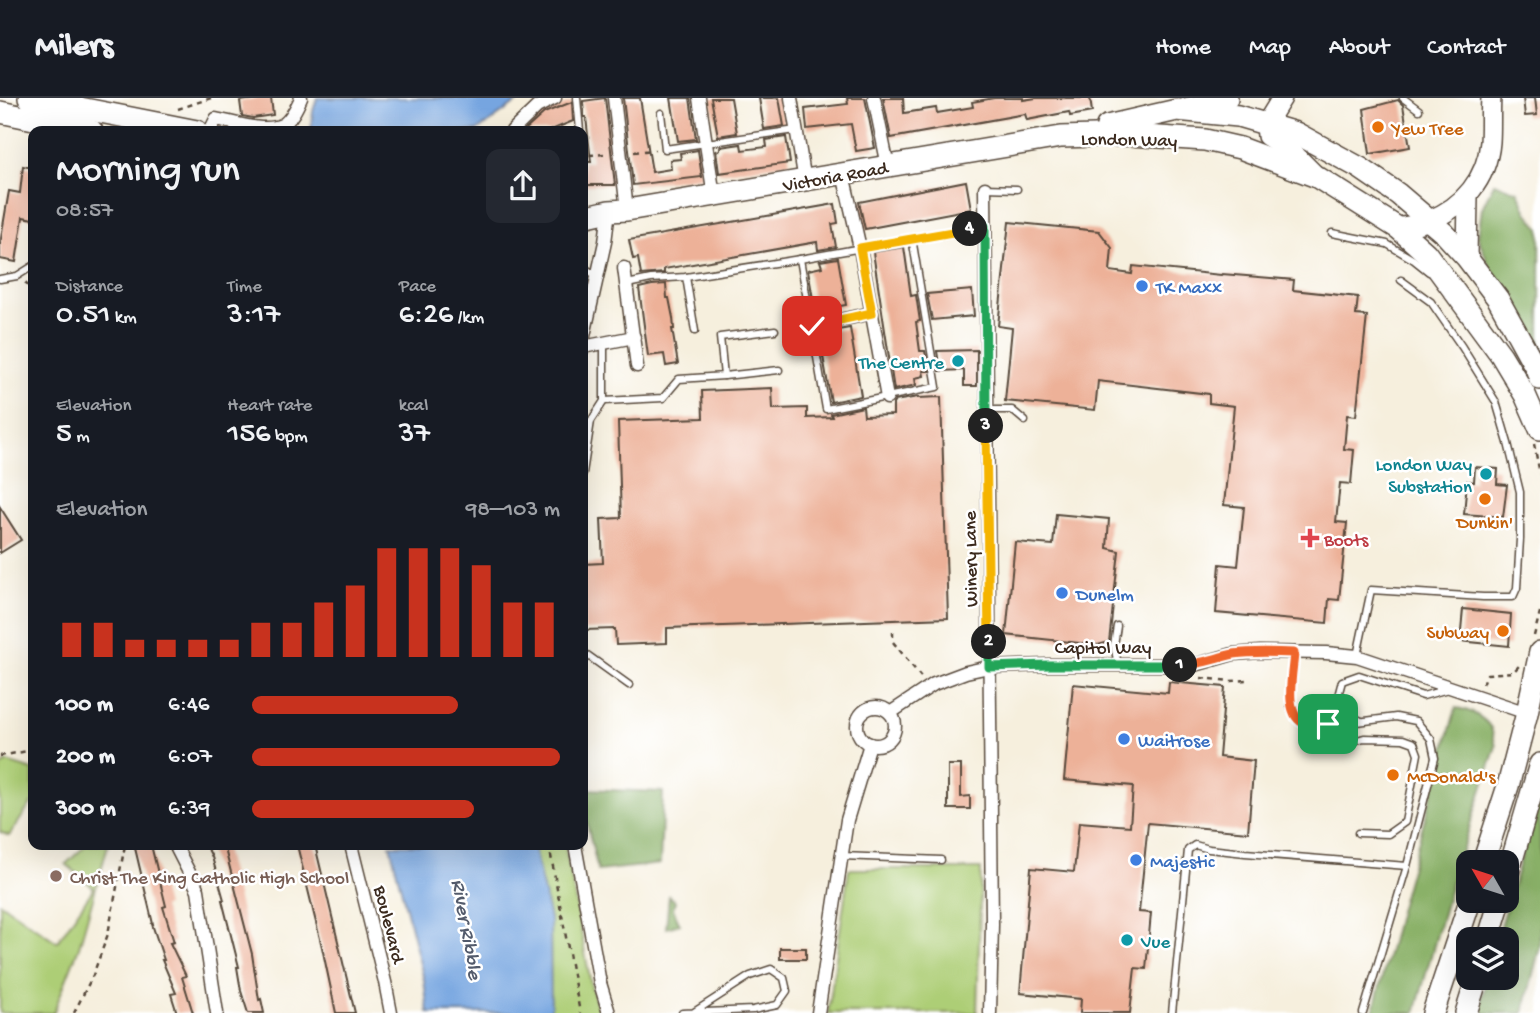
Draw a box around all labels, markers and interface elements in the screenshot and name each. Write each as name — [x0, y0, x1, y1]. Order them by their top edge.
text: Milers — [35, 29, 113, 67]
text: Home — [1155, 34, 1211, 63]
text: Map — [1249, 34, 1291, 63]
text: About — [1329, 34, 1389, 63]
text: Contact — [1427, 34, 1505, 63]
marker: Yew Tree — [1370, 119, 1386, 135]
place label: Yew Tree — [1390, 119, 1464, 142]
street label: London Way — [1081, 129, 1178, 154]
button: share — [486, 149, 560, 223]
text: Morning run — [56, 150, 240, 194]
street label: Victoria Road — [780, 158, 892, 199]
text: 08:57 — [56, 198, 113, 225]
pin: 4 — [953, 212, 988, 246]
text: 4 — [965, 217, 974, 240]
text: Distance — [56, 276, 123, 299]
text: Time — [227, 276, 262, 299]
text: Pace — [399, 276, 436, 299]
marker: TK Maxx — [1134, 278, 1150, 294]
place label: TK Maxx — [1155, 278, 1222, 301]
pin — [782, 296, 842, 356]
text: 0.51 — [56, 299, 110, 334]
text: 3:17 — [227, 299, 280, 334]
text: 6:26 — [399, 299, 453, 334]
text: km — [110, 307, 137, 330]
text: /km — [453, 307, 484, 330]
icon: check — [793, 307, 831, 345]
place label: The Centre — [858, 353, 944, 376]
marker: The Centre — [950, 353, 966, 369]
text: Elevation — [56, 395, 132, 418]
text: Heart rate — [227, 395, 312, 418]
text: kcal — [399, 395, 428, 418]
pin: 3 — [968, 408, 1004, 444]
text: 3 — [981, 414, 990, 437]
text: 5 — [56, 418, 72, 453]
text: 156 — [227, 418, 270, 453]
text: 37 — [399, 418, 430, 453]
text: m — [72, 426, 90, 449]
text: bpm — [270, 426, 308, 449]
place label: London Way Substation — [1376, 455, 1473, 500]
marker: London Way Substation — [1478, 466, 1494, 482]
marker: Dunkin' — [1477, 491, 1493, 507]
text: Elevation — [56, 497, 147, 524]
text: 98–103 m — [466, 497, 560, 524]
street label: Winery Lane — [960, 511, 985, 607]
place label: Dunkin' — [1455, 513, 1513, 536]
marker: Boots — [1302, 530, 1318, 546]
place label: Boots — [1323, 530, 1369, 553]
marker: Dunelm — [1054, 585, 1070, 601]
place label: Dunelm — [1074, 585, 1134, 608]
place label: Subway — [1427, 623, 1490, 646]
marker: Subway — [1495, 623, 1511, 639]
pin: 2 — [972, 624, 1006, 660]
text: 2 — [984, 630, 993, 653]
street label: Capitol Way — [1055, 638, 1152, 661]
pin: 1 — [1162, 648, 1198, 682]
text: 1 — [1176, 653, 1183, 676]
text: 100 m — [56, 692, 113, 719]
text: 6:46 — [168, 692, 209, 719]
pin — [1298, 694, 1358, 754]
icon: arrive — [1309, 705, 1347, 743]
marker: Waitrose — [1116, 731, 1132, 747]
place label: Waitrose — [1138, 731, 1210, 754]
text: 200 m — [56, 744, 115, 771]
text: 6:07 — [168, 744, 212, 771]
marker: McDonald's — [1385, 767, 1401, 783]
place label: McDonald's — [1407, 767, 1497, 790]
text: 300 m — [56, 796, 116, 823]
text: 6:39 — [168, 796, 210, 823]
north arrow — [1456, 850, 1519, 914]
map controls — [1456, 850, 1519, 990]
marker: Majestic — [1128, 852, 1144, 868]
place label: Majestic — [1150, 852, 1215, 875]
marker: Christ The King Catholic High School — [48, 868, 64, 884]
place label: Christ The King Catholic High School — [70, 868, 349, 891]
water label: River Ribble — [443, 878, 486, 983]
street label: Boulevard — [367, 883, 409, 968]
button: layers — [1456, 927, 1519, 990]
marker: Vue — [1119, 932, 1135, 948]
place label: Vue — [1140, 932, 1170, 955]

